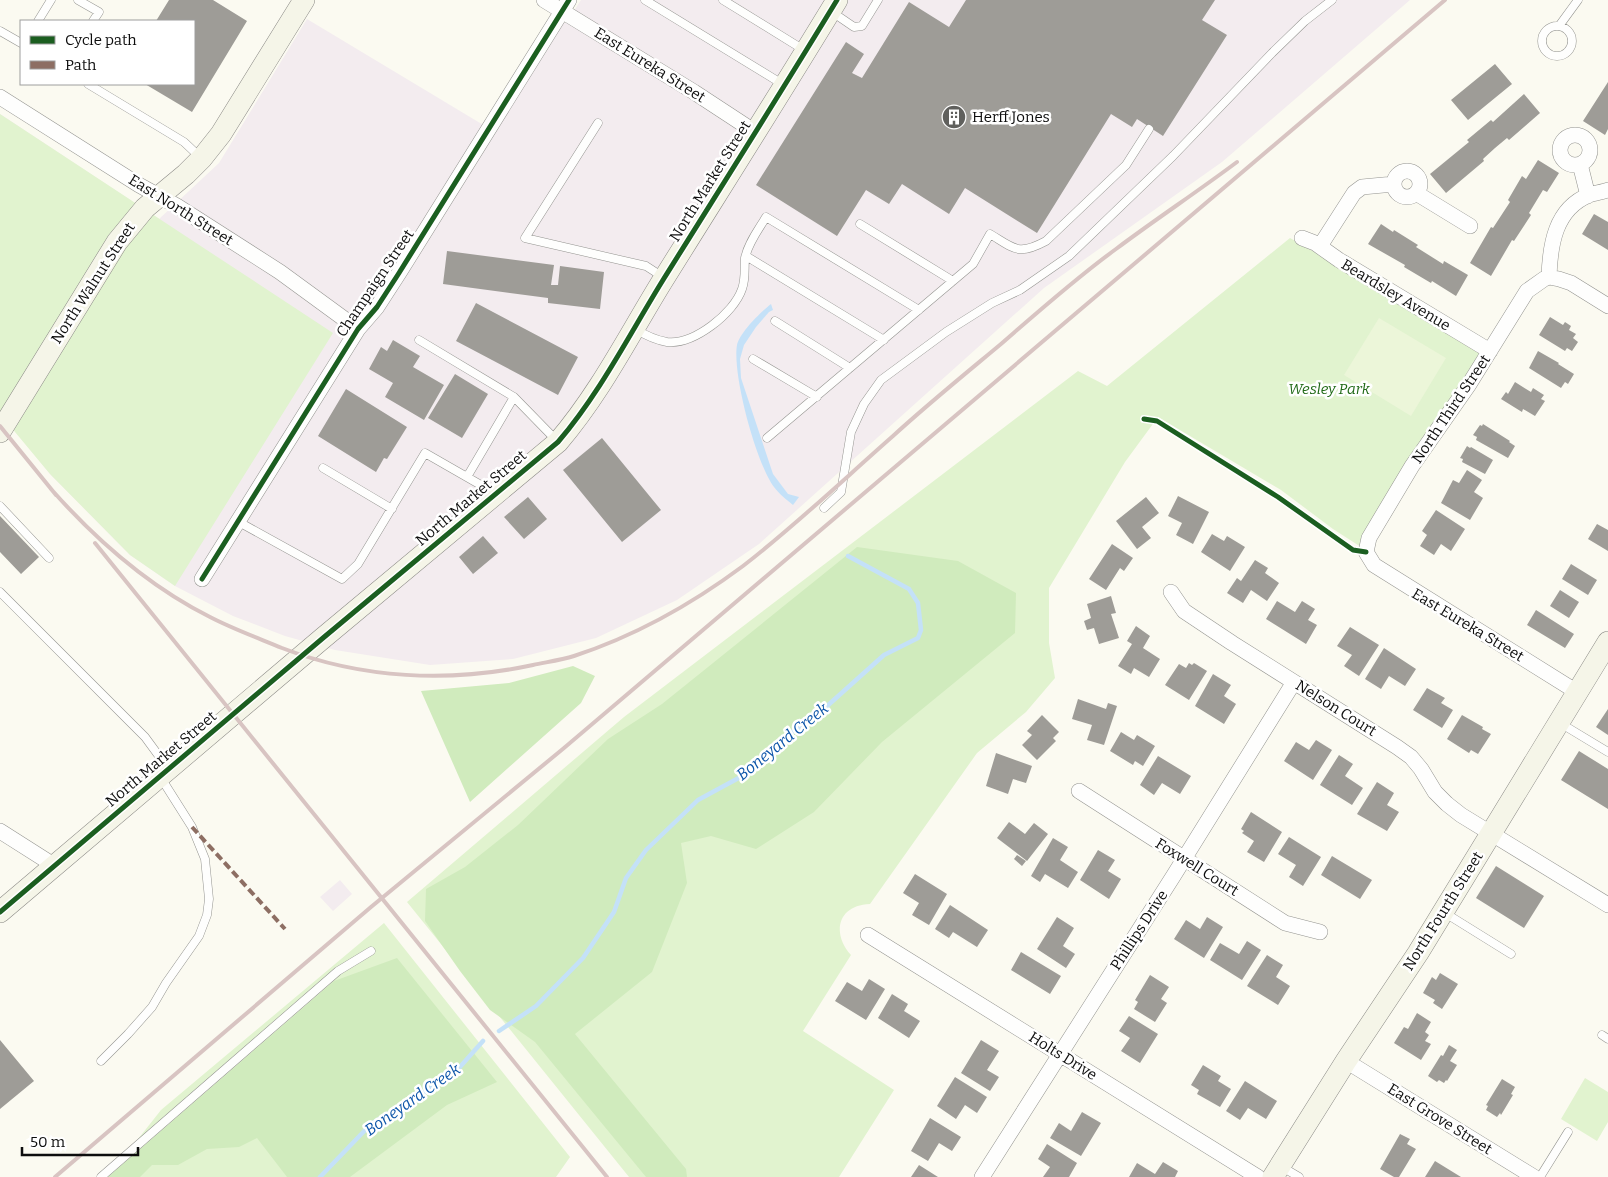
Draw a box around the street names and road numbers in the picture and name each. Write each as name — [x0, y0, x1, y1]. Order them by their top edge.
street label: East Eureka Street — [591, 24, 709, 107]
street label: North Market Street — [666, 117, 755, 245]
street label: East North Street — [125, 171, 237, 250]
street label: North Walnut Street — [47, 219, 139, 347]
street label: Champaign Street — [332, 225, 418, 340]
street label: Beardsley Avenue — [1338, 255, 1454, 335]
street label: North Third Street — [1408, 351, 1494, 467]
street label: North Market Street — [412, 446, 531, 550]
street label: East Eureka Street — [1409, 584, 1528, 666]
street label: Nelson Court — [1292, 676, 1380, 740]
street label: North Market Street — [102, 707, 221, 811]
street label: Foxwell Court — [1152, 834, 1242, 900]
street label: North Fourth Street — [1399, 848, 1487, 974]
street label: Phillips Drive — [1106, 887, 1172, 973]
street label: Holts Drive — [1026, 1028, 1100, 1084]
street label: East Grove Street — [1384, 1080, 1496, 1159]

